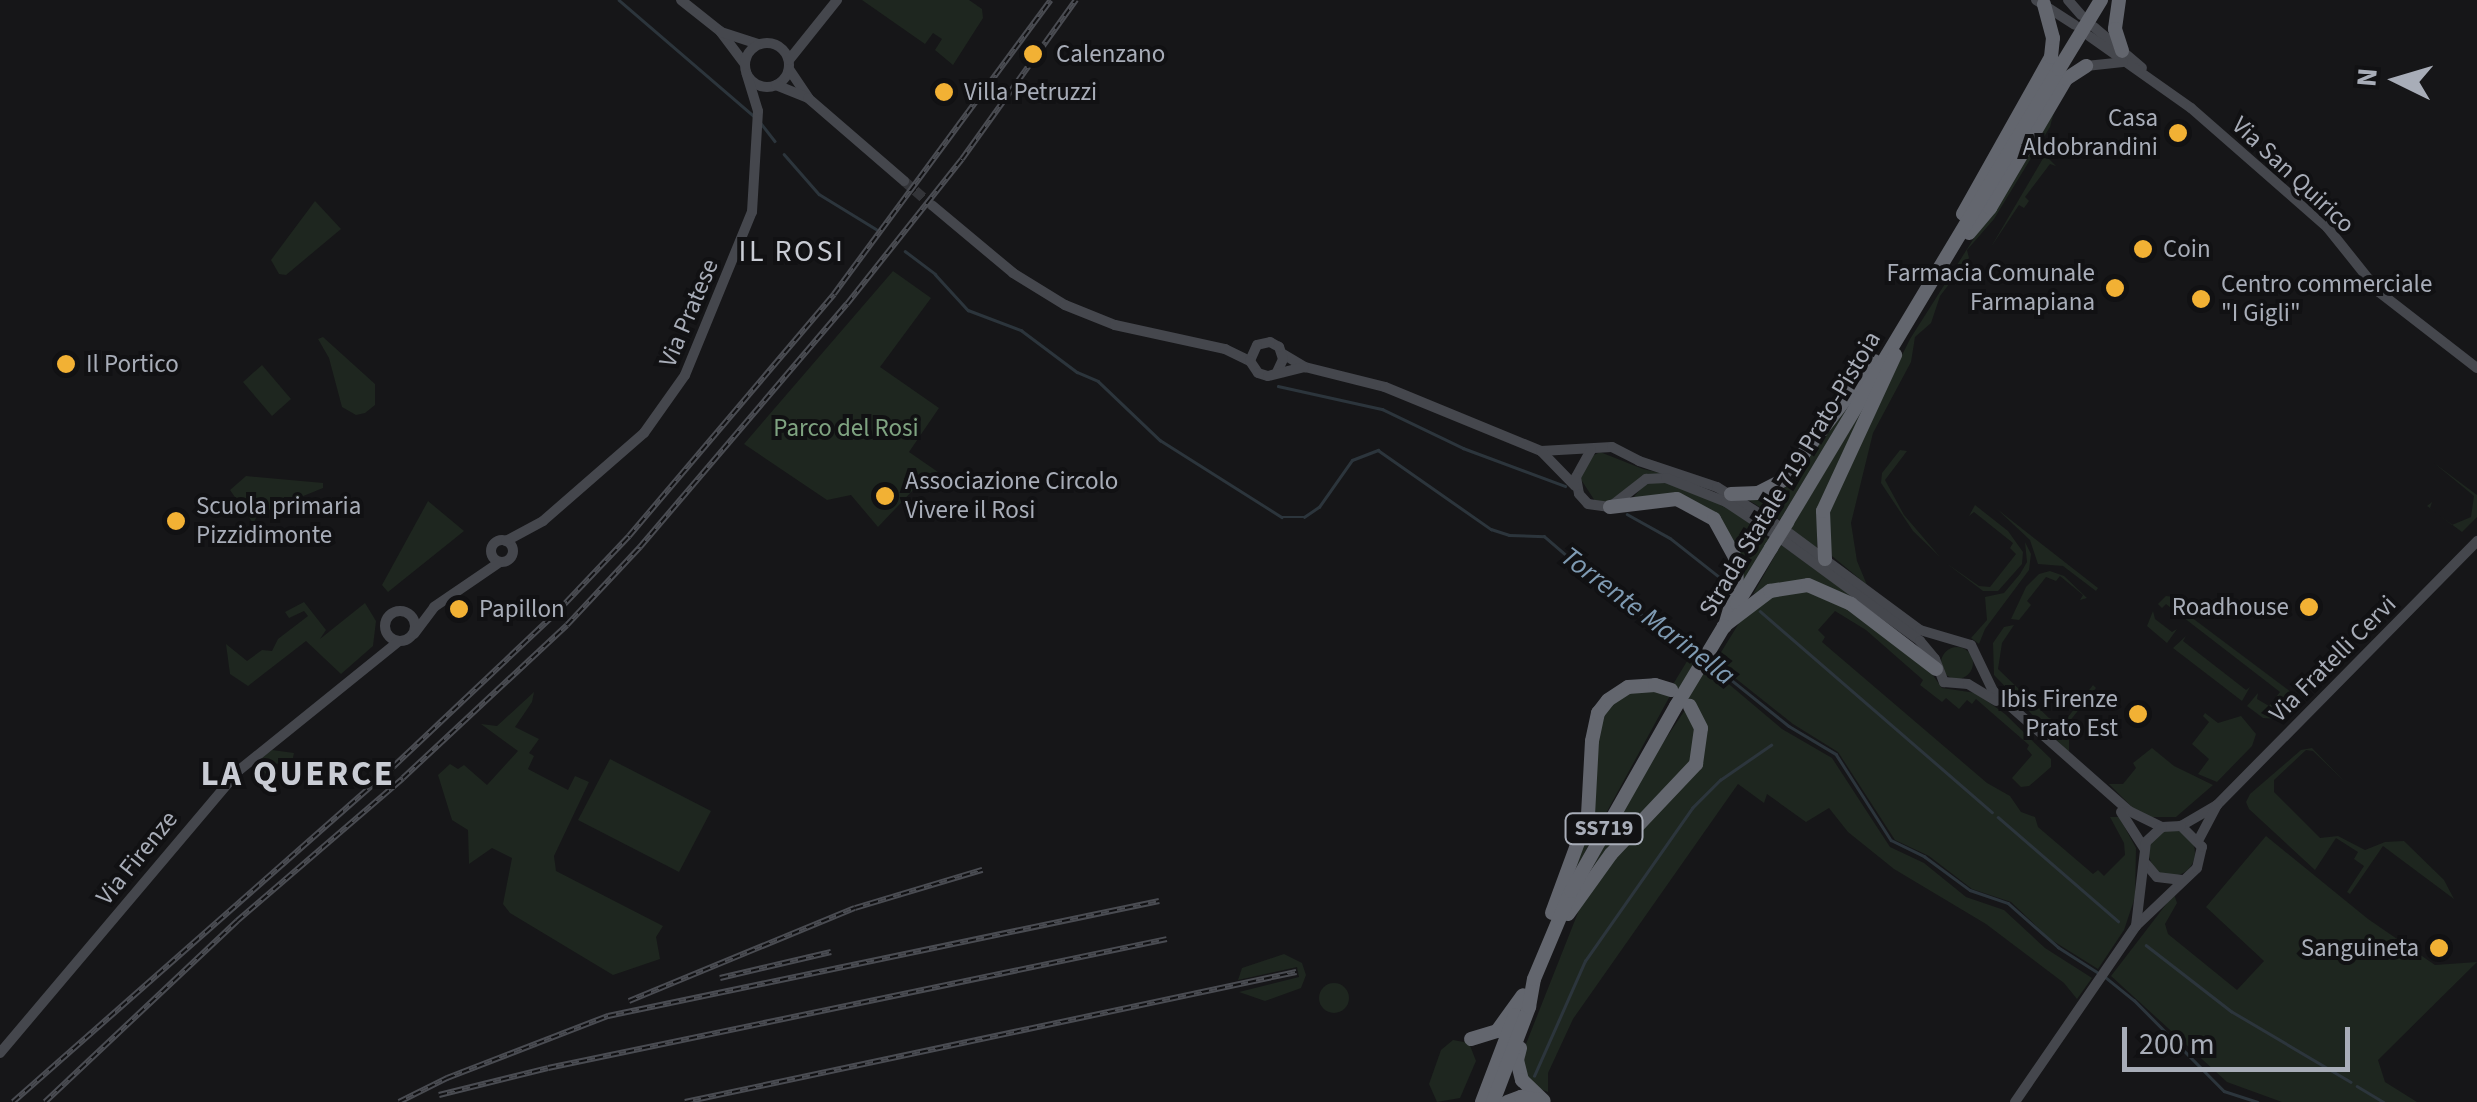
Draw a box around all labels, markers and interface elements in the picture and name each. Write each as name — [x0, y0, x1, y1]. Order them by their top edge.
north arrow — [2347, 30, 2447, 130]
place label: Calenzano — [1056, 39, 1165, 69]
marker: Calenzano — [1020, 41, 1046, 67]
text: N — [2346, 66, 2388, 88]
place label: Villa Petruzzi — [964, 77, 1097, 107]
marker: Villa Petruzzi — [933, 81, 955, 103]
place label: Casa Aldobrandini — [2023, 104, 2158, 163]
street label: Via San Quirico — [2225, 111, 2361, 239]
marker: Casa Aldobrandini — [2167, 122, 2189, 144]
district label: IL ROSI — [739, 234, 845, 270]
place label: Coin — [2163, 234, 2211, 264]
marker: Coin — [2132, 238, 2154, 260]
street label: Via Pratese — [653, 254, 725, 372]
place label: Farmacia Comunale Farmapiana — [1887, 259, 2095, 318]
place label: Centro commerciale "I Gigli" — [2221, 270, 2432, 329]
marker: Farmacia Comunale Farmapiana — [2104, 277, 2126, 299]
marker: Centro commerciale "I Gigli" — [2190, 288, 2212, 310]
street label: Strada Statale 719 Prato-Pistoia — [1693, 326, 1887, 622]
place label: Il Portico — [86, 349, 179, 379]
marker: Il Portico — [55, 353, 77, 375]
park label: Parco del Rosi — [773, 413, 919, 443]
place label: Associazione Circolo Vivere il Rosi — [905, 467, 1118, 526]
marker: Associazione Circolo Vivere il Rosi — [874, 485, 896, 507]
place label: Scuola primaria Pizzidimonte — [196, 492, 361, 551]
marker: Scuola primaria Pizzidimonte — [165, 510, 187, 532]
water label: Torrente Marinella — [1554, 540, 1742, 692]
street label: Via Fratelli Cervi — [2263, 589, 2403, 729]
place label: Roadhouse — [2172, 592, 2289, 622]
place label: Papillon — [479, 594, 565, 624]
marker: Roadhouse — [2298, 596, 2320, 618]
marker: Papillon — [448, 598, 470, 620]
place label: Ibis Firenze Prato Est — [2000, 685, 2118, 744]
marker: Ibis Firenze Prato Est — [2127, 703, 2149, 725]
district label: LA QUERCE — [201, 753, 395, 795]
street label: Via Firenze — [90, 805, 184, 911]
road number: SS719 — [1564, 812, 1644, 846]
place label: Sanguineta — [2301, 933, 2419, 963]
marker: Sanguineta — [2428, 937, 2450, 959]
scale bar — [2127, 1007, 2354, 1069]
text: 200 m — [2139, 1023, 2215, 1066]

